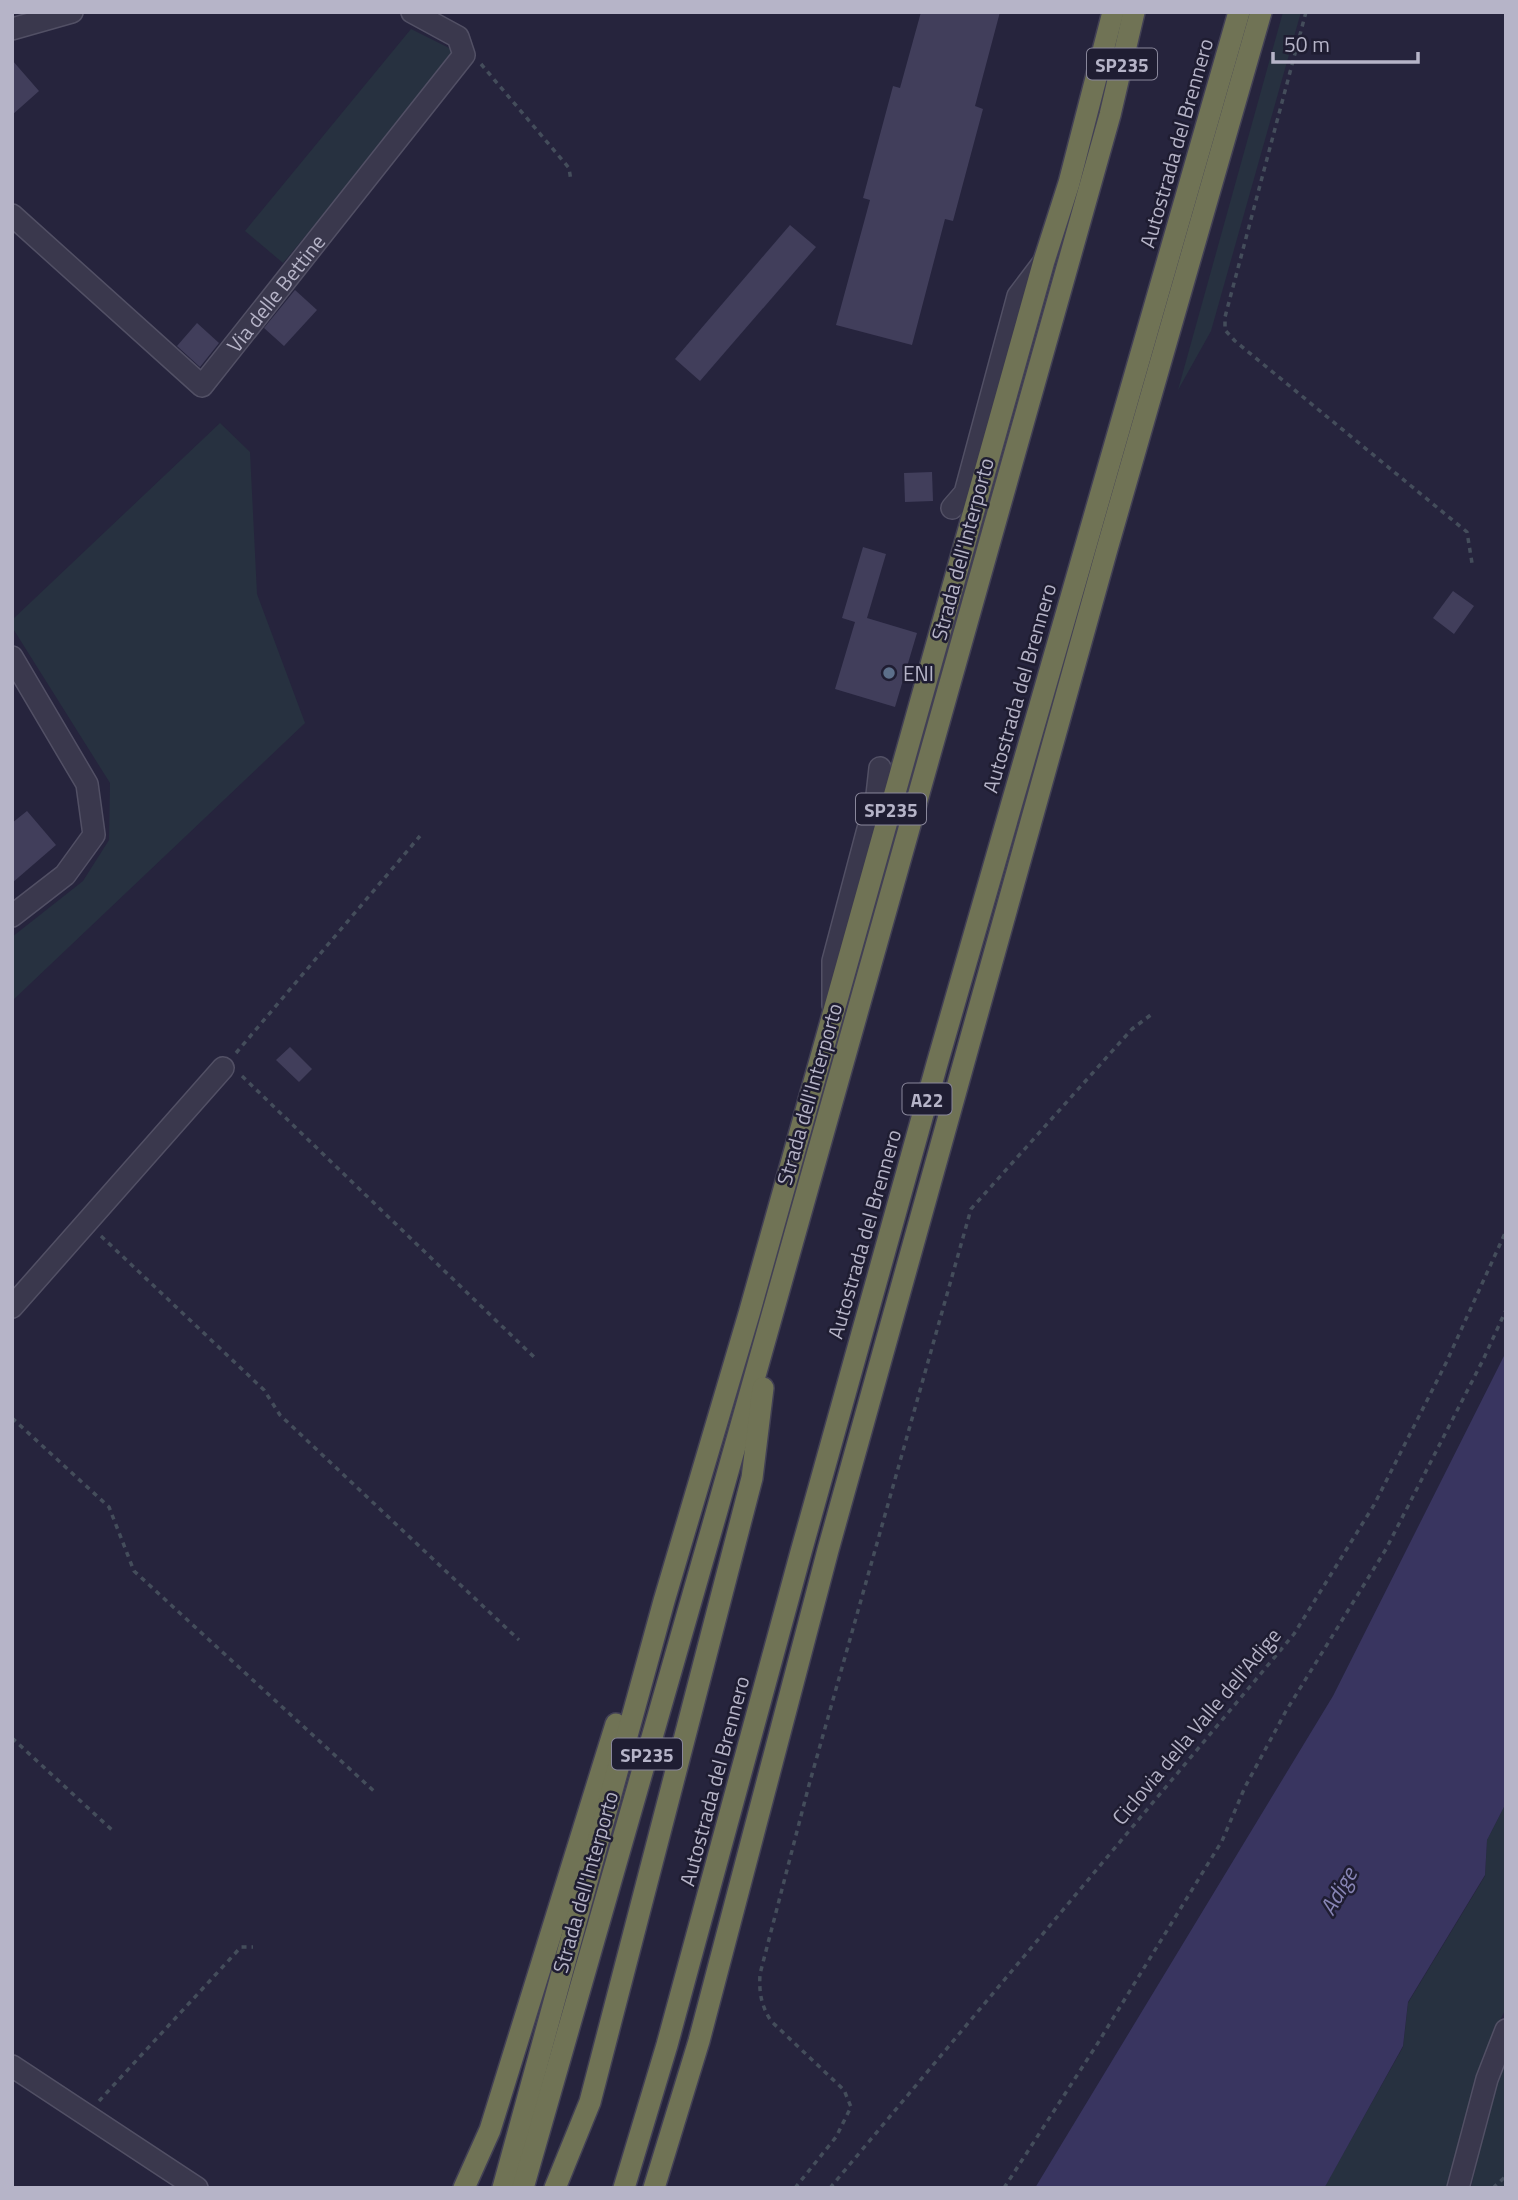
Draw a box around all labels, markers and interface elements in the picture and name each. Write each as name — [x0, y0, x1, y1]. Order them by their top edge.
scale bar — [1273, 21, 1418, 65]
text: 50 m — [1284, 28, 1330, 60]
street label: Autostrada del Brennero — [1131, 35, 1221, 251]
road number: SP235 — [1087, 48, 1157, 80]
street label: Via delle Bettine — [218, 227, 333, 359]
street label: Strada dell'Interporto — [922, 454, 1002, 644]
street label: Autostrada del Brennero — [974, 580, 1064, 796]
place label: ENI — [903, 657, 934, 689]
marker: ENI — [881, 665, 897, 681]
road number: SP235 — [856, 794, 926, 824]
street label: Strada dell'Interporto — [768, 999, 850, 1189]
road number: A22 — [902, 1084, 951, 1114]
street label: Autostrada del Brennero — [819, 1126, 909, 1342]
street label: Ciclovia della Valle dell'Adige — [1104, 1620, 1288, 1832]
street label: Autostrada del Brennero — [671, 1672, 757, 1890]
road number: SP235 — [612, 1738, 682, 1770]
street label: Strada dell'Interporto — [544, 1787, 626, 1977]
water label: Adige — [1310, 1859, 1366, 1921]

